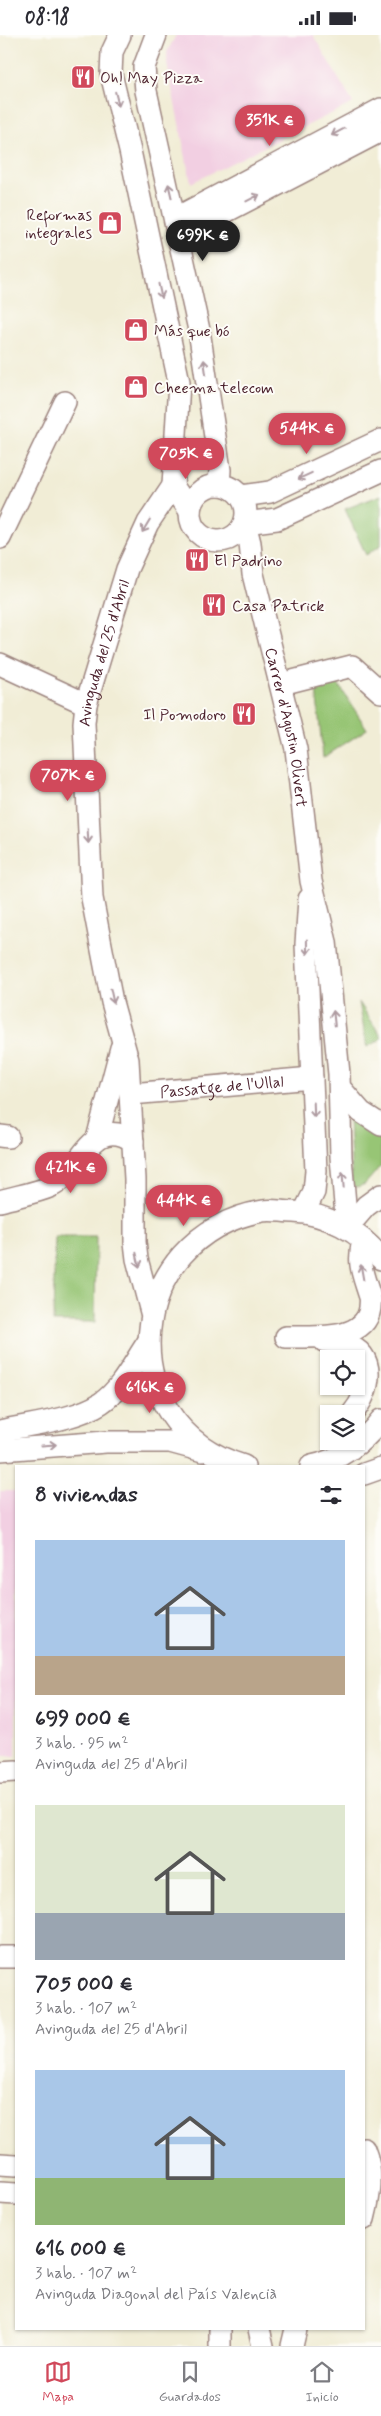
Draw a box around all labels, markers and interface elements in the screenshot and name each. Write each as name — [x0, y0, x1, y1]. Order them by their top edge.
text: 08:18 — [25, 5, 70, 30]
restaurant icon: Oh! May Pizza — [70, 64, 96, 90]
place label: Oh! May Pizza — [100, 68, 203, 89]
one-way arrow — [113, 90, 122, 106]
pin: 351K € — [229, 105, 311, 147]
text: 351K € — [246, 110, 294, 131]
one-way arrow — [331, 128, 346, 137]
one-way arrow — [165, 183, 174, 199]
one-way arrow — [246, 193, 261, 203]
place label: Reformas integrales — [25, 205, 92, 245]
shop icon: Reformas integrales — [97, 210, 123, 236]
pin: 699K € — [162, 219, 244, 262]
text: 699K € — [177, 225, 229, 246]
one-way arrow — [155, 283, 165, 299]
shop icon: Más que bó — [123, 317, 149, 343]
place label: Más que bó — [154, 321, 230, 342]
one-way arrow — [199, 359, 209, 375]
shop icon: Cheema telecom — [123, 374, 149, 400]
place label: Cheema telecom — [154, 378, 274, 399]
pin: 544K € — [266, 413, 348, 455]
text: 544K € — [280, 418, 334, 439]
pin: 705K € — [145, 437, 227, 480]
text: 705K € — [159, 443, 213, 464]
one-way arrow — [298, 471, 313, 481]
one-way arrow — [141, 519, 151, 533]
restaurant icon: El Padrino — [184, 547, 210, 573]
place label: El Padrino — [214, 551, 282, 572]
street label: Avinguda del 25 d'Abril — [75, 577, 135, 728]
restaurant icon: Casa Patrick — [201, 592, 227, 618]
place label: Casa Patrick — [232, 596, 324, 617]
street label: Carrer d'Agustin Olivert — [259, 645, 312, 809]
restaurant icon: Il Pomodoro — [231, 701, 257, 727]
place label: Il Pomodoro — [143, 705, 226, 726]
pin: 707K € — [27, 759, 109, 802]
text: 707K € — [41, 765, 95, 786]
one-way arrow — [84, 828, 93, 844]
one-way arrow — [302, 939, 312, 955]
one-way arrow — [107, 988, 117, 1004]
one-way arrow — [329, 1010, 339, 1026]
street label: Passatge de l'Ullal — [159, 1072, 284, 1103]
one-way arrow — [309, 1102, 318, 1118]
pin: 421K € — [30, 1151, 112, 1194]
text: 421K € — [46, 1157, 96, 1178]
one-way arrow — [338, 1172, 348, 1188]
pin: 444K € — [143, 1185, 225, 1227]
text: 444K € — [157, 1190, 211, 1211]
one-way arrow — [134, 1251, 143, 1267]
one-way arrow — [356, 1264, 366, 1280]
map controls — [320, 1350, 365, 1450]
button: locate — [320, 1350, 365, 1395]
pin: 616K € — [109, 1371, 191, 1414]
text: 616K € — [126, 1377, 174, 1398]
button: layers — [320, 1405, 365, 1450]
one-way arrow — [40, 1441, 56, 1450]
text: 8 viviendas — [35, 1481, 138, 1509]
icon: filters — [317, 1481, 345, 1509]
icon: home — [145, 1573, 235, 1663]
text: 699 000 € — [35, 1705, 131, 1733]
text: 3 hab. · 95 m² — [35, 1733, 128, 1754]
text: Avinguda del 25 d'Abril — [35, 1754, 187, 1775]
icon: home — [145, 1838, 235, 1928]
text: 705 000 € — [35, 1970, 133, 1998]
text: 3 hab. · 107 m² — [35, 1998, 137, 2019]
text: Avinguda del 25 d'Abril — [35, 2019, 187, 2040]
icon: home — [145, 2103, 235, 2193]
text: 616 000 € — [35, 2235, 126, 2263]
text: 3 hab. · 107 m² — [35, 2263, 137, 2284]
text: Avinguda Diagonal del País Valencià — [35, 2284, 277, 2305]
tab: Mapa — [42, 2358, 74, 2406]
tab: Guardados — [159, 2358, 221, 2406]
tab: Inicio — [305, 2358, 339, 2406]

